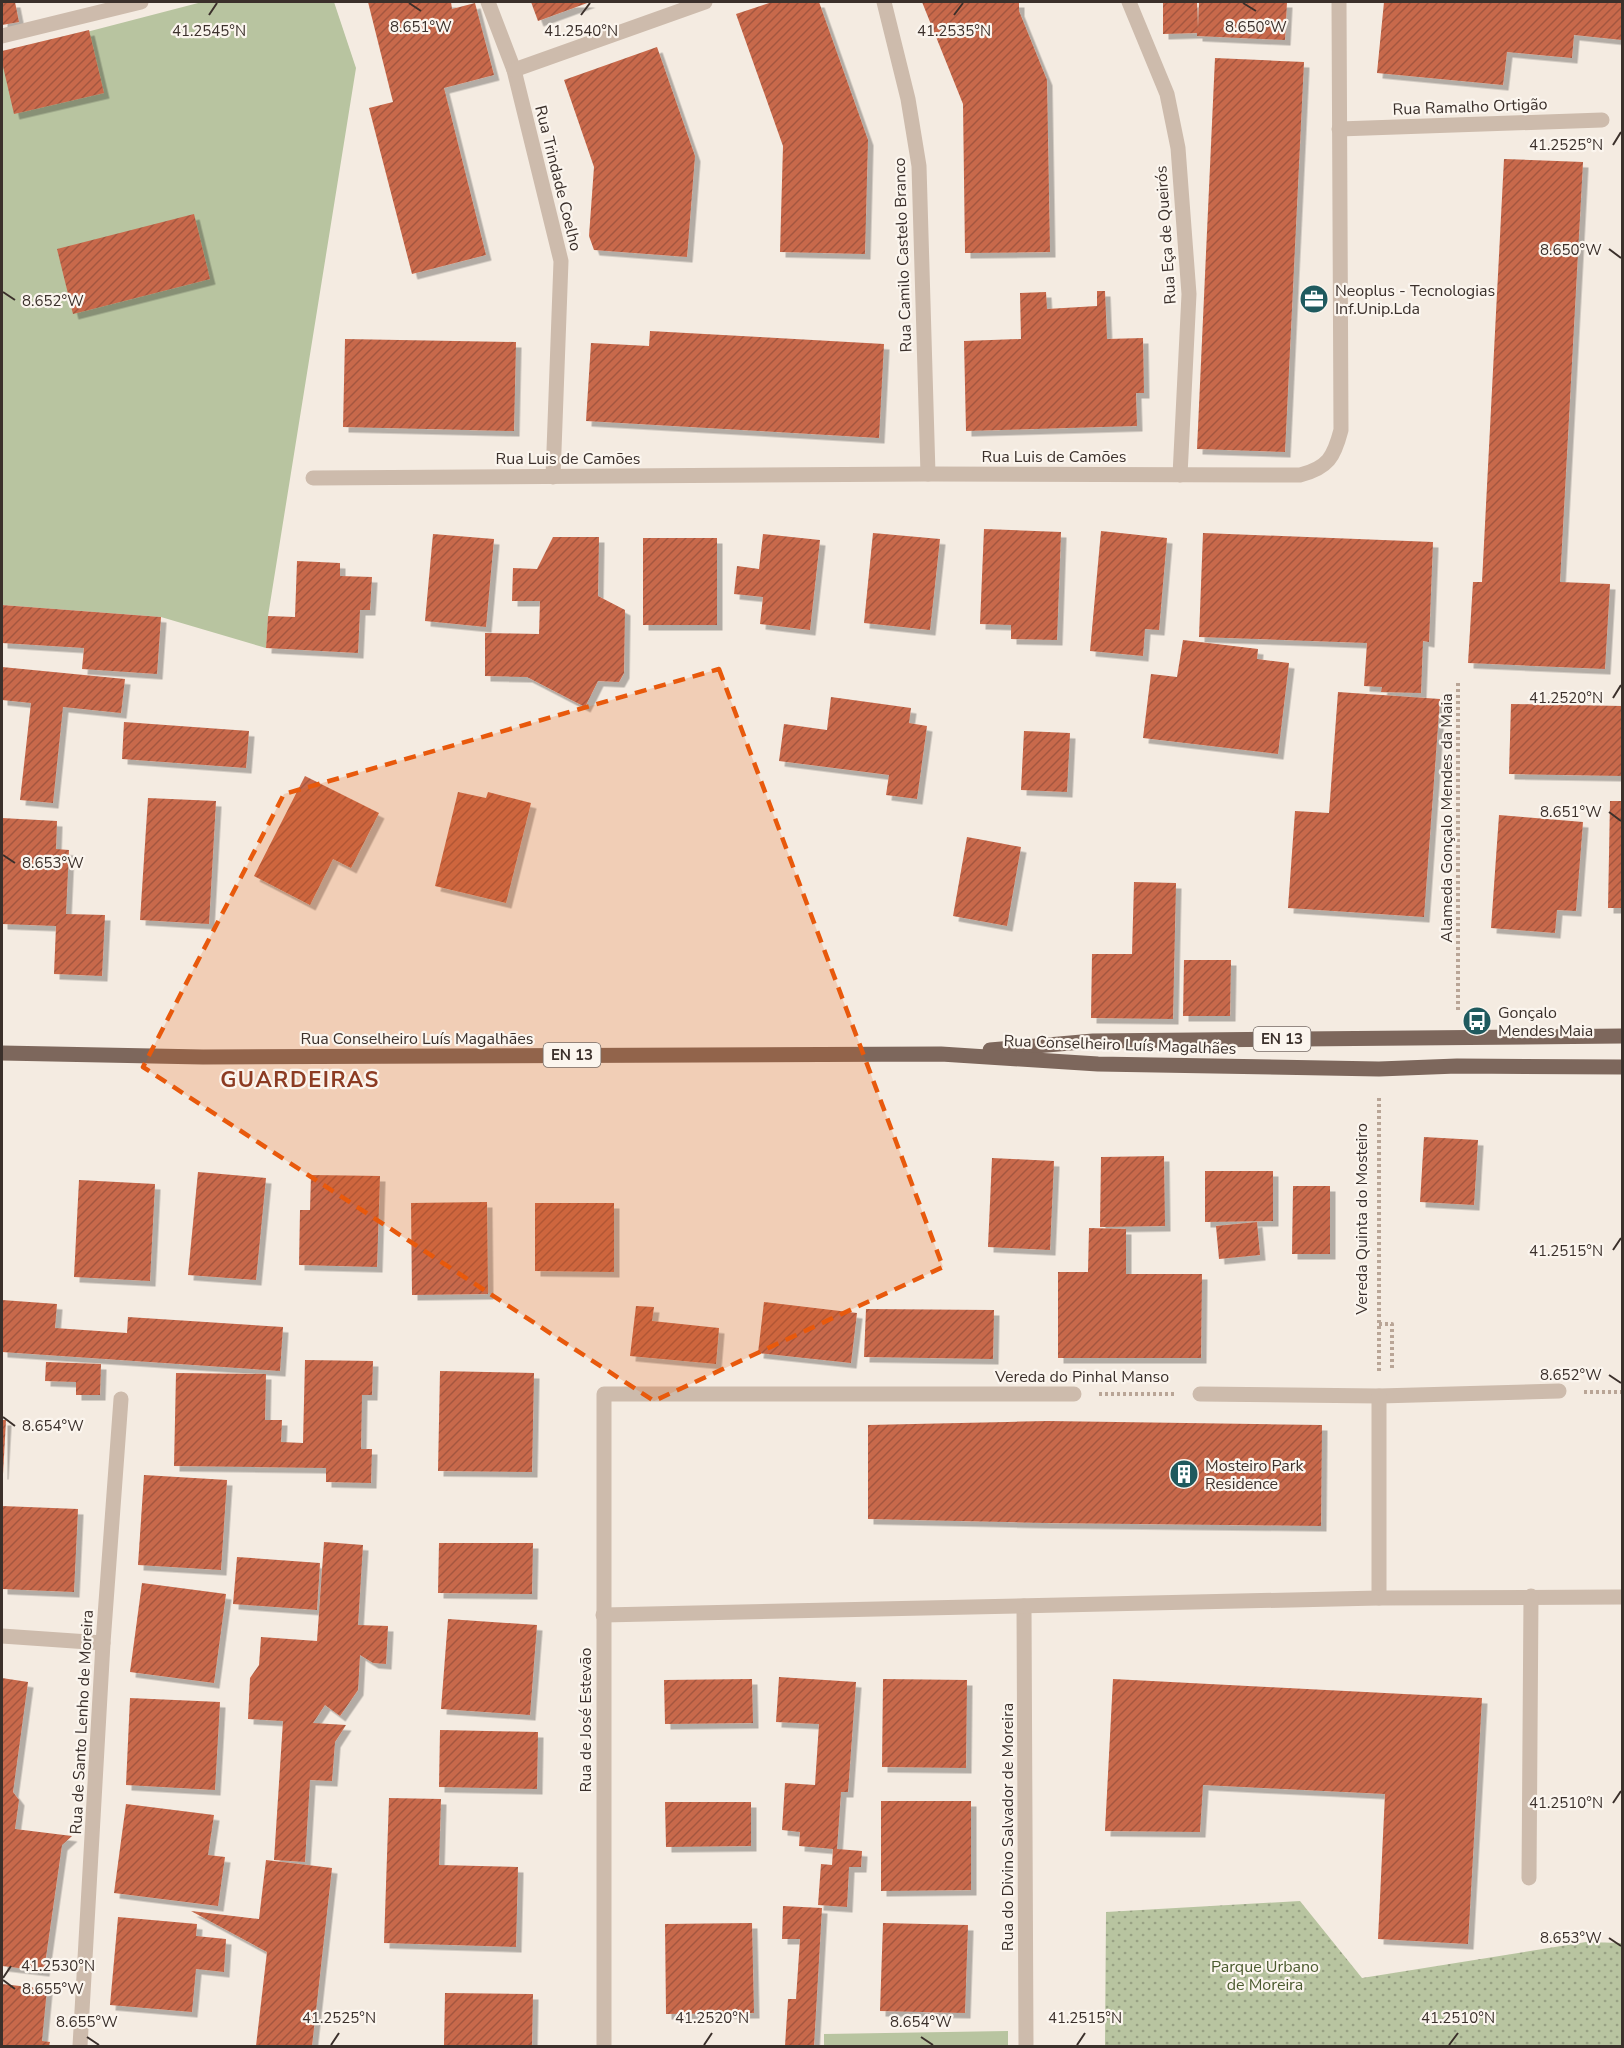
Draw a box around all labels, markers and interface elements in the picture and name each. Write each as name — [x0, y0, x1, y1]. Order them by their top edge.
text: 8.651°W — [390, 17, 452, 37]
text: 8.650°W — [1225, 17, 1287, 37]
text: 41.2545°N — [172, 21, 246, 41]
text: 41.2540°N — [544, 21, 618, 41]
text: 41.2535°N — [917, 21, 991, 41]
street label: Rua Ramalho Ortigão — [1392, 93, 1548, 121]
street label: Rua Trindade Coelho — [529, 103, 587, 253]
text: 41.2525°N — [1529, 135, 1603, 155]
street label: Rua Camilo Castelo Branco — [889, 157, 917, 353]
street label: Rua Eça de Queirós — [1150, 165, 1182, 305]
text: 8.650°W — [1540, 240, 1602, 260]
place label: Neoplus - Tecnologias Inf.Unip.Lda — [1335, 280, 1495, 320]
office icon: Neoplus - Tecnologias Inf.Unip.Lda — [1298, 283, 1330, 315]
text: 8.652°W — [22, 291, 84, 311]
street label: Rua Luis de Camões — [981, 446, 1127, 468]
street label: Rua Luis de Camões — [495, 448, 641, 470]
text: 41.2520°N — [1529, 688, 1603, 708]
street label: Alameda Gonçalo Mendes da Maia — [1436, 693, 1458, 943]
text: 8.651°W — [1540, 802, 1602, 822]
text: 8.653°W — [22, 853, 84, 873]
place label: Gonçalo Mendes Maia — [1498, 1002, 1593, 1042]
bus stop icon: Gonçalo Mendes Maia — [1461, 1005, 1493, 1037]
road number: EN 13 — [1254, 1027, 1310, 1051]
street label: Rua Conselheiro Luís Magalhães — [301, 1028, 533, 1050]
street label: Rua Conselheiro Luís Magalhães — [1003, 1030, 1237, 1060]
road number: EN 13 — [544, 1043, 600, 1067]
district label: GUARDEIRAS — [220, 1065, 380, 1095]
street label: Vereda Quinta do Mosteiro — [1351, 1123, 1373, 1316]
text: 41.2515°N — [1529, 1241, 1603, 1261]
text: 8.652°W — [1540, 1365, 1602, 1385]
street label: Vereda do Pinhal Manso — [994, 1366, 1169, 1388]
text: 8.654°W — [22, 1416, 84, 1436]
place label: Mosteiro Park Residence — [1205, 1455, 1305, 1495]
building icon: Mosteiro Park Residence — [1168, 1458, 1200, 1490]
street label: Rua de Santo Lenho de Moreira — [65, 1609, 99, 1835]
street label: Rua de José Estevão — [575, 1647, 597, 1792]
street label: Rua do Divino Salvador de Moreira — [997, 1703, 1019, 1951]
text: 41.2510°N — [1529, 1793, 1603, 1813]
text: 8.653°W — [1540, 1928, 1602, 1948]
text: 41.2530°N — [21, 1956, 95, 1976]
park label: Parque Urbano de Moreira — [1211, 1956, 1319, 1996]
text: 8.655°W — [22, 1979, 84, 1999]
text: 41.2525°N — [302, 2008, 376, 2028]
text: 41.2520°N — [675, 2008, 749, 2028]
text: 41.2515°N — [1048, 2008, 1122, 2028]
text: 41.2510°N — [1421, 2008, 1495, 2028]
text: 8.655°W — [56, 2012, 118, 2032]
text: 8.654°W — [890, 2012, 952, 2032]

